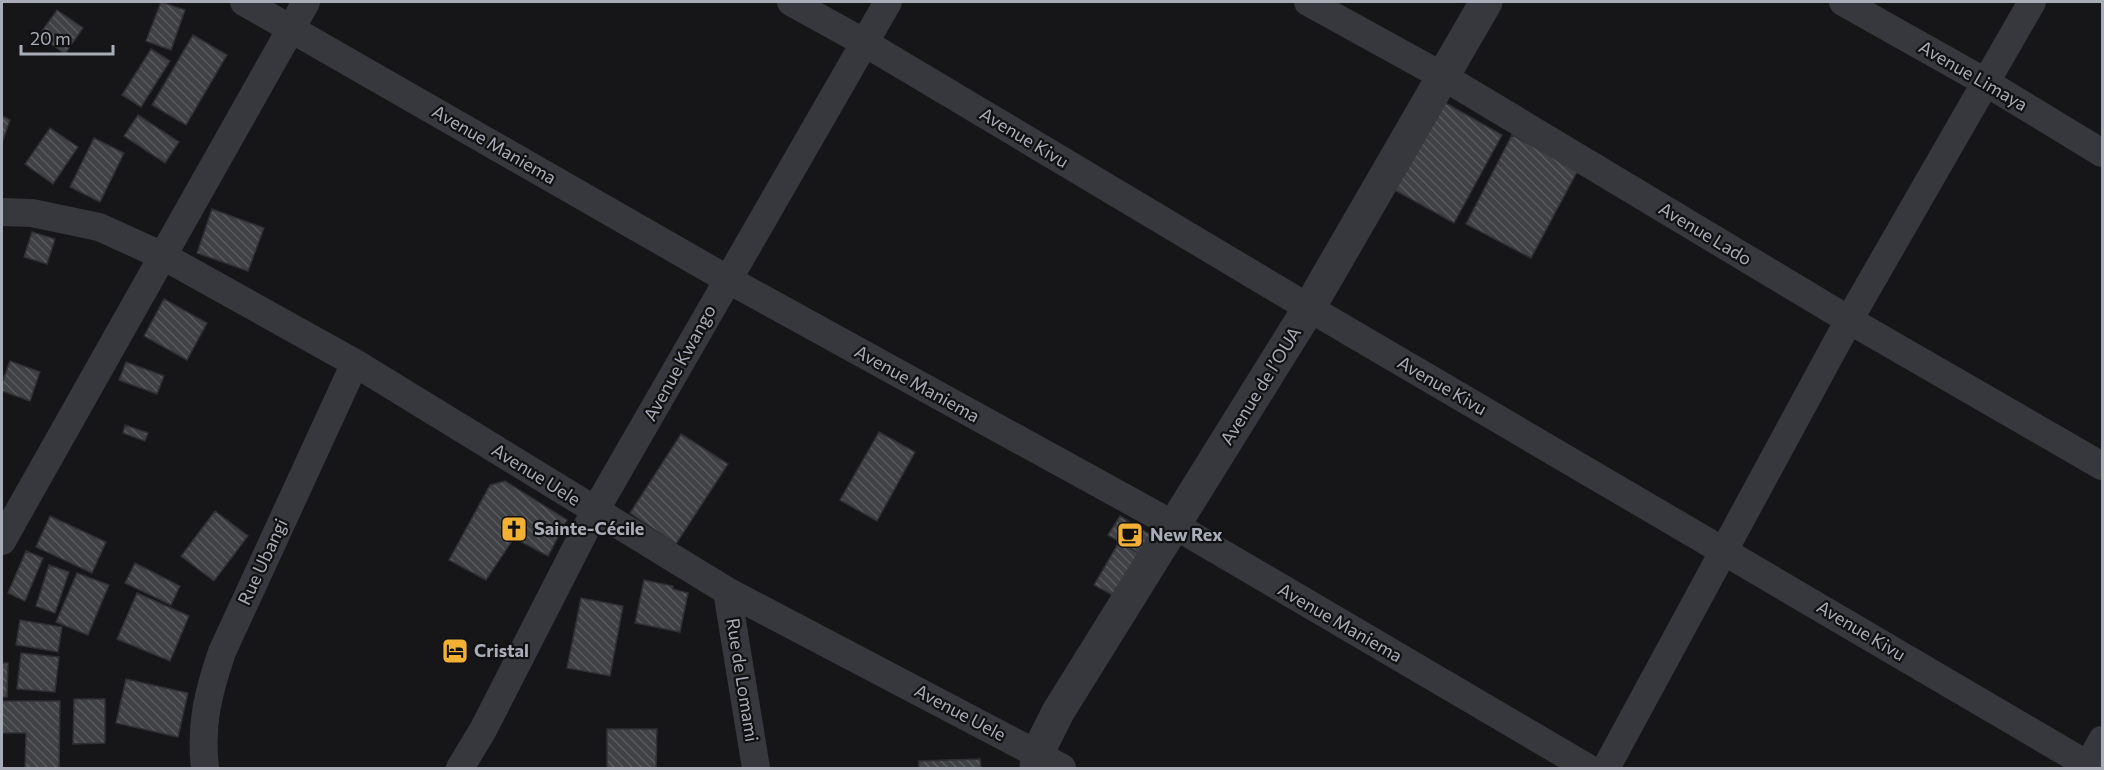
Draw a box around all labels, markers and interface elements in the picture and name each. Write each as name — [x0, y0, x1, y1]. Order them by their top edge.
scale bar — [21, 18, 112, 56]
text: 20 m — [30, 27, 71, 49]
street label: Avenue Limaya — [1915, 35, 2032, 115]
street label: Avenue Maniema — [429, 100, 560, 189]
street label: Avenue Kivu — [976, 102, 1073, 172]
street label: Avenue Lado — [1655, 197, 1756, 269]
street label: Avenue Kwango — [638, 301, 720, 424]
street label: Avenue de l’OUA — [1215, 322, 1305, 449]
street label: Avenue Maniema — [851, 340, 984, 427]
street label: Avenue Kivu — [1394, 351, 1491, 420]
street label: Avenue Uele — [488, 438, 585, 510]
church icon: Sainte-Cécile — [499, 514, 529, 544]
street label: Rue Ubangi — [232, 515, 292, 608]
place label: Sainte-Cécile — [534, 517, 644, 539]
cafe icon: New Rex — [1115, 520, 1145, 550]
place label: New Rex — [1150, 523, 1223, 545]
street label: Avenue Maniema — [1275, 578, 1406, 667]
street label: Avenue Kivu — [1813, 595, 1910, 665]
street label: Rue de Lomami — [722, 616, 764, 743]
hotel icon: Cristal — [440, 636, 470, 666]
place label: Cristal — [474, 639, 529, 661]
street label: Avenue Uele — [911, 679, 1010, 745]

